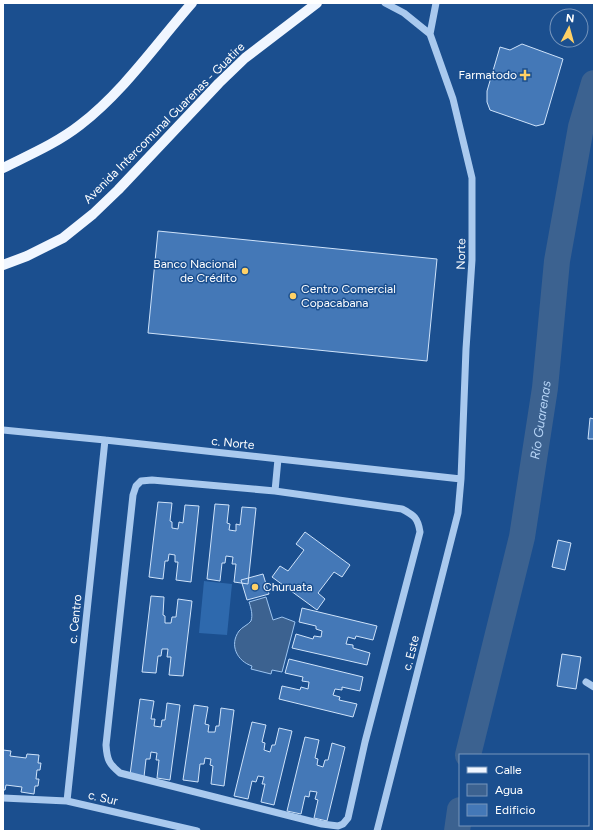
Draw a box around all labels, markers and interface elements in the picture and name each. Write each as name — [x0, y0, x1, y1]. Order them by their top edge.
north arrow — [549, 8, 589, 48]
text: N — [565, 12, 575, 25]
street label: Avenida Intercomunal Guarenas - Guatire — [81, 39, 248, 206]
place label: Farmatodo — [459, 68, 517, 82]
marker: Farmatodo — [520, 70, 530, 80]
street label: Norte — [454, 238, 468, 270]
place label: Banco Nacional de Crédito — [153, 257, 237, 285]
marker: Banco Nacional de Crédito — [240, 266, 250, 276]
place label: Centro Comercial Copacabana — [301, 282, 396, 310]
marker: Centro Comercial Copacabana — [288, 291, 298, 301]
water label: Río Guarenas — [527, 380, 553, 460]
street label: c. Norte — [211, 434, 256, 452]
place label: Churuata — [263, 580, 313, 594]
marker: Churuata — [250, 582, 260, 592]
street label: c. Centro — [65, 594, 85, 644]
street label: c. Este — [400, 634, 422, 672]
legend — [459, 754, 589, 826]
text: Calle — [495, 763, 522, 777]
text: Agua — [495, 783, 523, 797]
street label: c. Sur — [87, 788, 119, 808]
text: Edificio — [495, 803, 535, 817]

